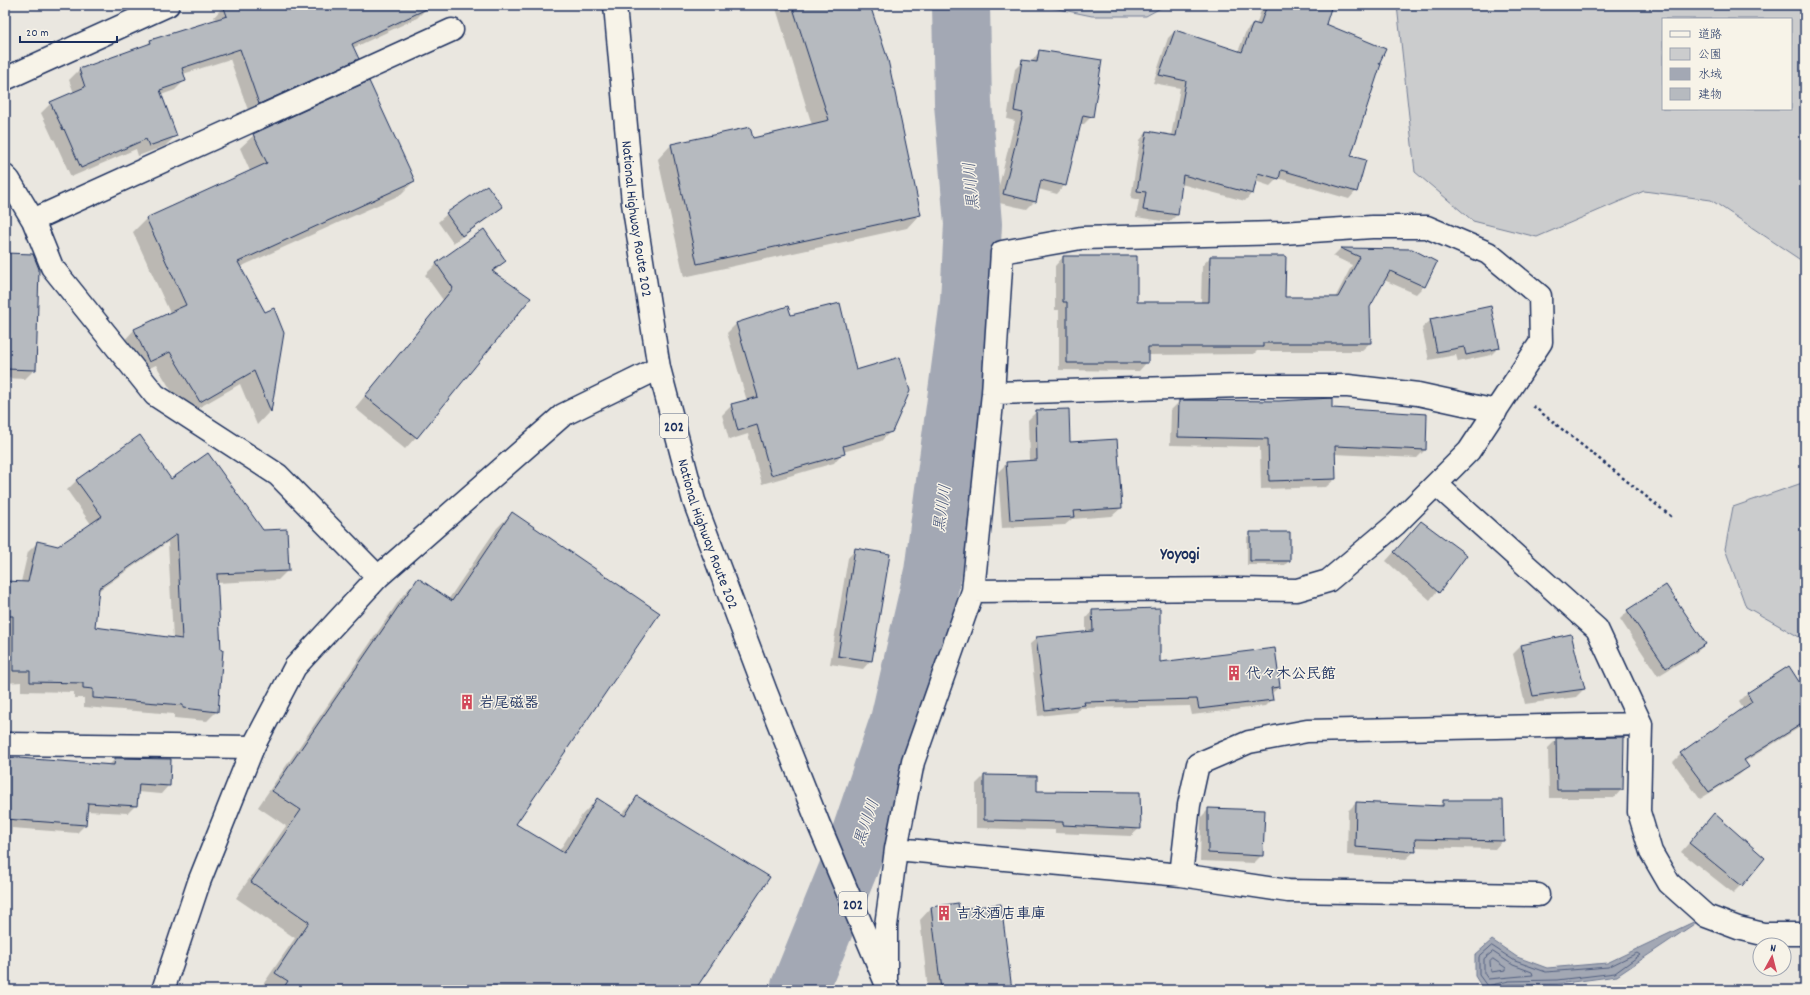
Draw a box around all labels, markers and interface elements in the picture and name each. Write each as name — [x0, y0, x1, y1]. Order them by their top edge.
scale bar — [20, 18, 117, 44]
legend — [1662, 18, 1792, 110]
text: 20 m — [26, 25, 49, 42]
text: 道路 — [1698, 27, 1722, 44]
text: 公園 — [1698, 47, 1722, 64]
text: 水域 — [1698, 67, 1722, 84]
text: 建物 — [1698, 87, 1722, 104]
street label: National Highway Route 202 — [614, 140, 657, 299]
water label: 黒川川 — [959, 161, 986, 211]
road number: 202 — [660, 414, 688, 438]
street label: National Highway Route 202 — [670, 457, 743, 613]
water label: 黒川川 — [929, 483, 958, 534]
district label: Yoyogi — [1160, 544, 1200, 568]
building icon: 代々木公民館 — [1225, 664, 1243, 682]
place label: 代々木公民館 — [1246, 664, 1336, 686]
building icon: 岩尾磁器 — [458, 693, 476, 711]
place label: 岩尾磁器 — [479, 693, 539, 715]
water label: 黒川川 — [849, 796, 886, 849]
road number: 202 — [839, 892, 867, 916]
building icon: 吉永酒店車庫 — [935, 904, 953, 922]
place label: 吉永酒店車庫 — [956, 904, 1046, 926]
north arrow — [1752, 937, 1792, 977]
text: N — [1769, 941, 1777, 957]

